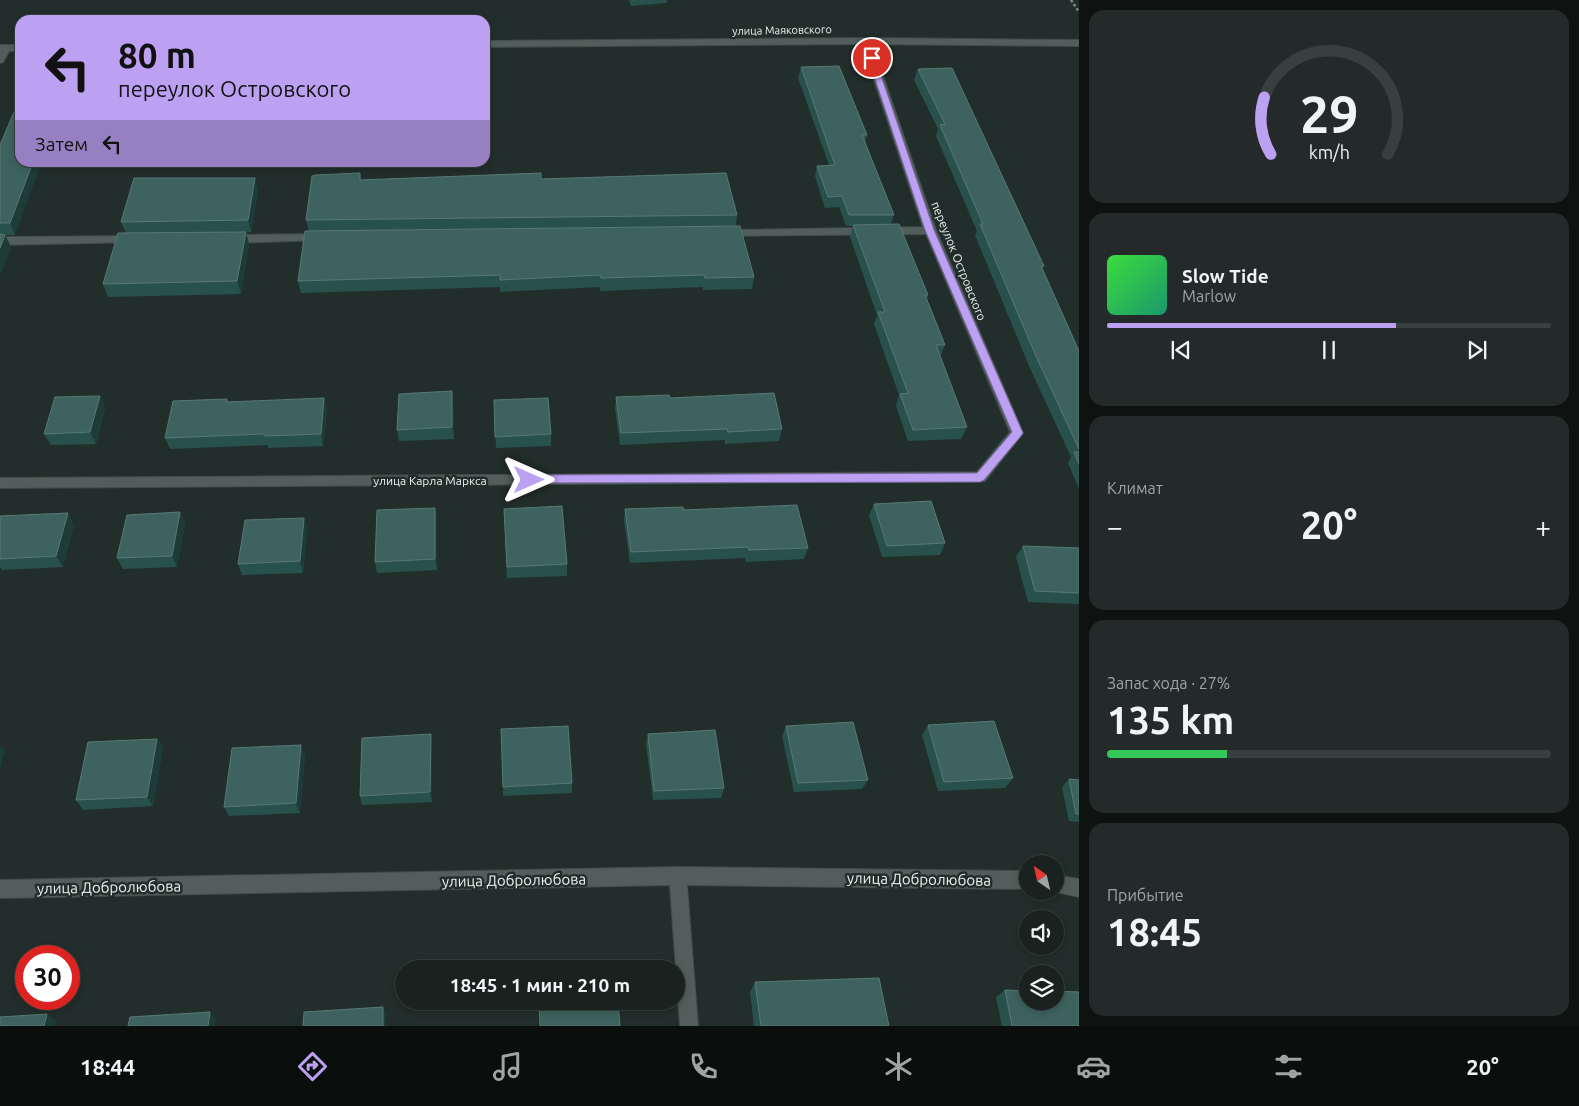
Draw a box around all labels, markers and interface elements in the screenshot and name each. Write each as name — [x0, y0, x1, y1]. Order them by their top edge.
street label: улица Маяковского — [732, 23, 832, 37]
icon: left — [35, 35, 100, 100]
text: 80 m — [118, 35, 196, 75]
pin — [851, 37, 893, 79]
icon: arrive — [858, 44, 886, 72]
text: переулок Островского — [118, 76, 351, 101]
text: 29 — [1300, 85, 1358, 143]
icon: left — [98, 130, 126, 158]
text: Затем — [35, 133, 88, 155]
text: km/h — [1308, 142, 1350, 162]
street label: переулок Островского — [929, 200, 989, 322]
text: Slow Tide — [1182, 265, 1269, 287]
text: Marlow — [1182, 287, 1236, 305]
icon: previous — [1167, 336, 1195, 364]
icon: pause — [1315, 336, 1343, 364]
icon: next — [1463, 336, 1491, 364]
position arrow — [502, 453, 554, 505]
street label: улица Карла Маркса — [373, 474, 487, 487]
text: Климат — [1107, 479, 1163, 497]
text: 20° — [1301, 504, 1357, 546]
text: − — [1107, 511, 1123, 542]
text: + — [1535, 511, 1551, 542]
text: Запас хода · 27% — [1107, 674, 1230, 692]
text: 135 km — [1107, 699, 1234, 741]
north arrow — [1019, 855, 1064, 900]
map controls — [1019, 855, 1064, 1010]
street label: улица Добролюбова — [847, 869, 991, 889]
street label: улица Добролюбова — [442, 870, 586, 890]
street label: улица Добролюбова — [37, 877, 181, 897]
text: Прибытие — [1107, 886, 1184, 904]
button: sound — [1019, 910, 1064, 955]
text: 18:45 — [1107, 911, 1202, 953]
speed limit sign: 30 — [15, 945, 80, 1010]
button: layers — [1019, 965, 1064, 1010]
text: 18:45 · 1 мин · 210 m — [450, 974, 630, 996]
icon: directions — [295, 1049, 330, 1084]
icon: music — [490, 1049, 525, 1084]
icon: phone — [686, 1049, 721, 1084]
icon: climate — [881, 1049, 916, 1084]
icon: car — [1076, 1049, 1111, 1084]
icon: filters — [1271, 1049, 1306, 1084]
text: 18:44 — [80, 1054, 135, 1079]
text: 20° — [1466, 1054, 1499, 1079]

